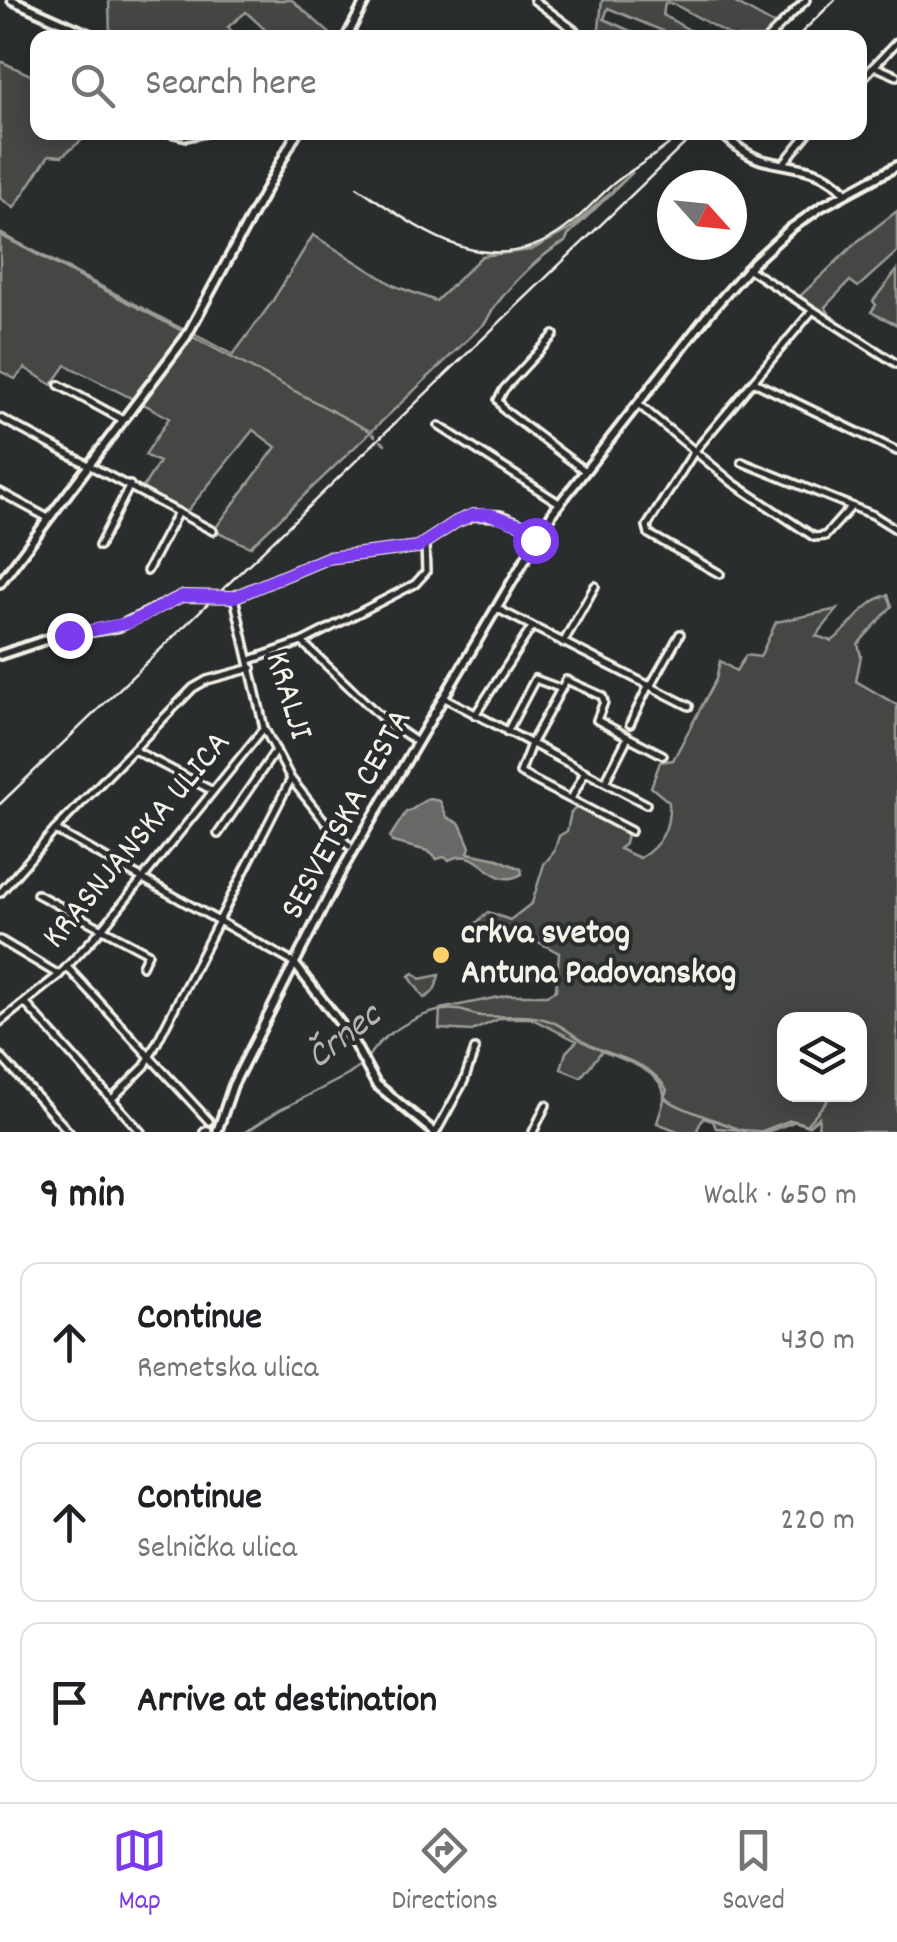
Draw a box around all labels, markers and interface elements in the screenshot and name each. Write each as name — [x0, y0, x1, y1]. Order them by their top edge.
search box — [30, 30, 867, 140]
icon: search — [65, 58, 120, 113]
text: Search here — [145, 58, 317, 113]
north arrow — [657, 170, 747, 260]
route start — [513, 518, 559, 564]
route end — [47, 613, 93, 659]
street label: KRALJI — [250, 646, 324, 747]
street label: SESVETSKA CESTA — [269, 701, 427, 929]
street label: KRASNJANSKA ULICA — [32, 721, 244, 961]
place label: crkva svetog Antuna Padovanskog — [461, 910, 736, 1000]
marker: crkva svetog Antuna Padovanskog — [430, 944, 452, 966]
water label: Črnec — [296, 989, 397, 1085]
map controls — [777, 1012, 867, 1102]
button: layers — [777, 1012, 867, 1102]
text: 9 min — [40, 1167, 125, 1227]
text: Walk · 650 m — [704, 1174, 857, 1220]
text: Continue — [137, 1292, 262, 1347]
icon: ahead — [42, 1315, 97, 1370]
text: 430 m — [781, 1319, 855, 1365]
text: Remetska ulica — [137, 1347, 319, 1393]
text: Continue — [137, 1472, 262, 1527]
icon: ahead — [42, 1495, 97, 1550]
text: 220 m — [780, 1499, 855, 1545]
text: Selnička ulica — [137, 1527, 297, 1573]
icon: arrive — [42, 1675, 97, 1730]
text: Arrive at destination — [137, 1675, 437, 1730]
tab: Map — [112, 1823, 167, 1923]
tab: Directions — [392, 1823, 498, 1923]
tab: Saved — [722, 1823, 785, 1923]

